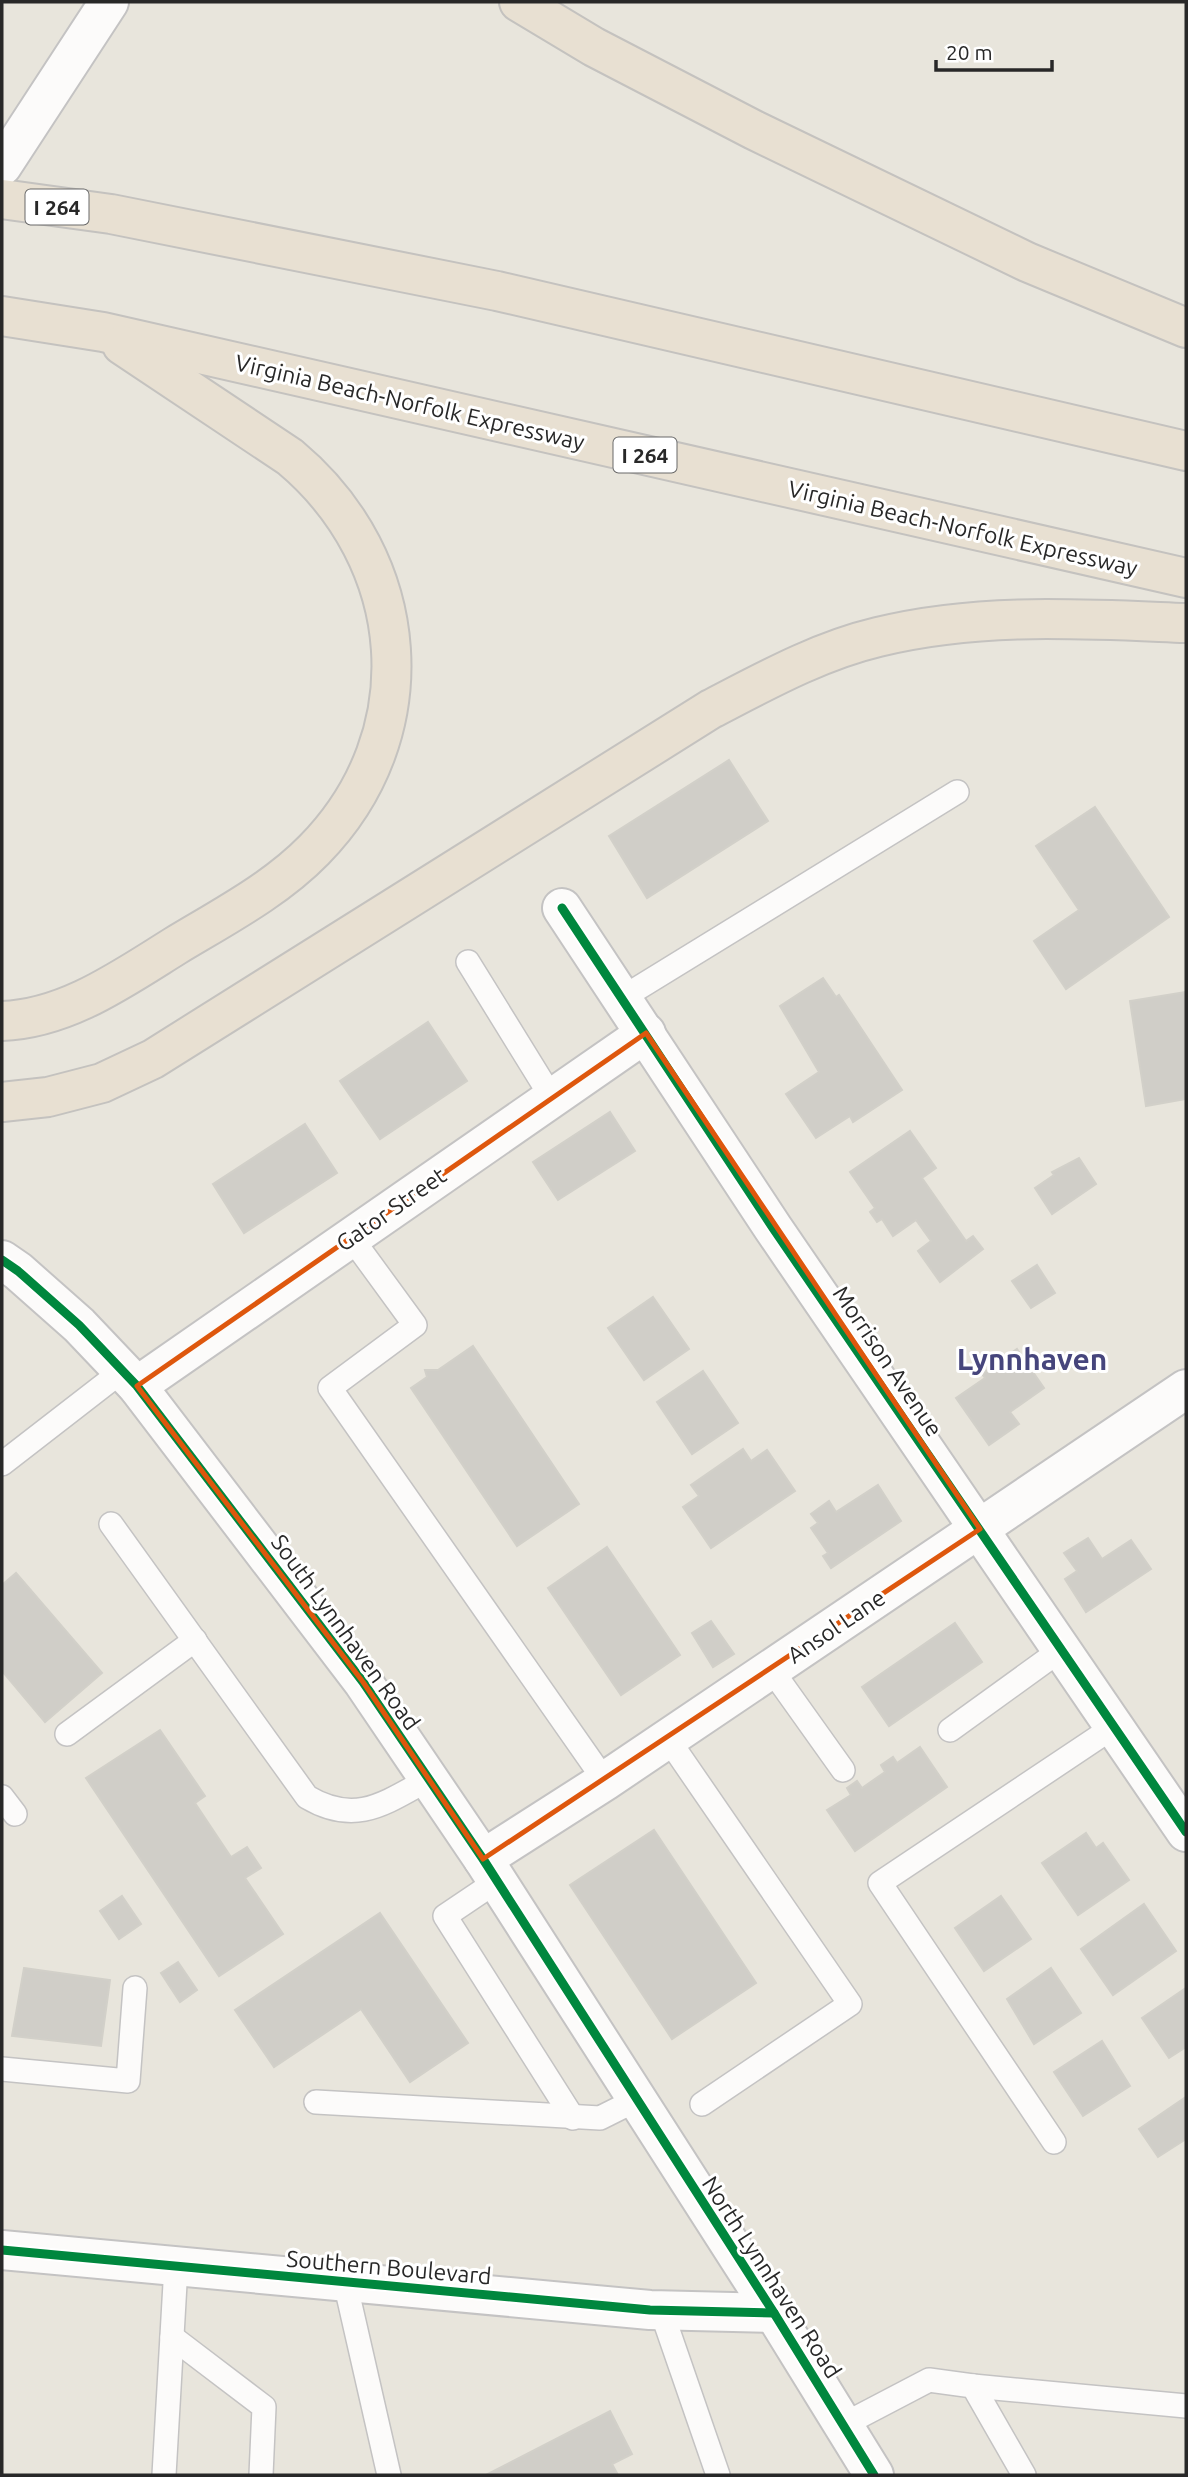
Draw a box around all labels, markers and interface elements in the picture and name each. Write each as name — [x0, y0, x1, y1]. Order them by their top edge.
scale bar — [936, 28, 1052, 72]
text: 20 m — [946, 40, 993, 64]
road number: I 264 — [25, 190, 88, 224]
street label: Virginia Beach-Norfolk Expressway — [233, 350, 587, 454]
road number: I 264 — [614, 438, 676, 472]
street label: Virginia Beach-Norfolk Expressway — [786, 476, 1140, 580]
street label: Gator Street — [332, 1162, 450, 1256]
street label: Morrison Avenue — [828, 1281, 948, 1441]
district label: Lynnhaven — [957, 1342, 1107, 1376]
street label: South Lynnhaven Road — [267, 1530, 425, 1734]
street label: Ansol Lane — [782, 1584, 890, 1668]
street label: North Lynnhaven Road — [698, 2172, 846, 2382]
street label: Southern Boulevard — [285, 2246, 493, 2288]

